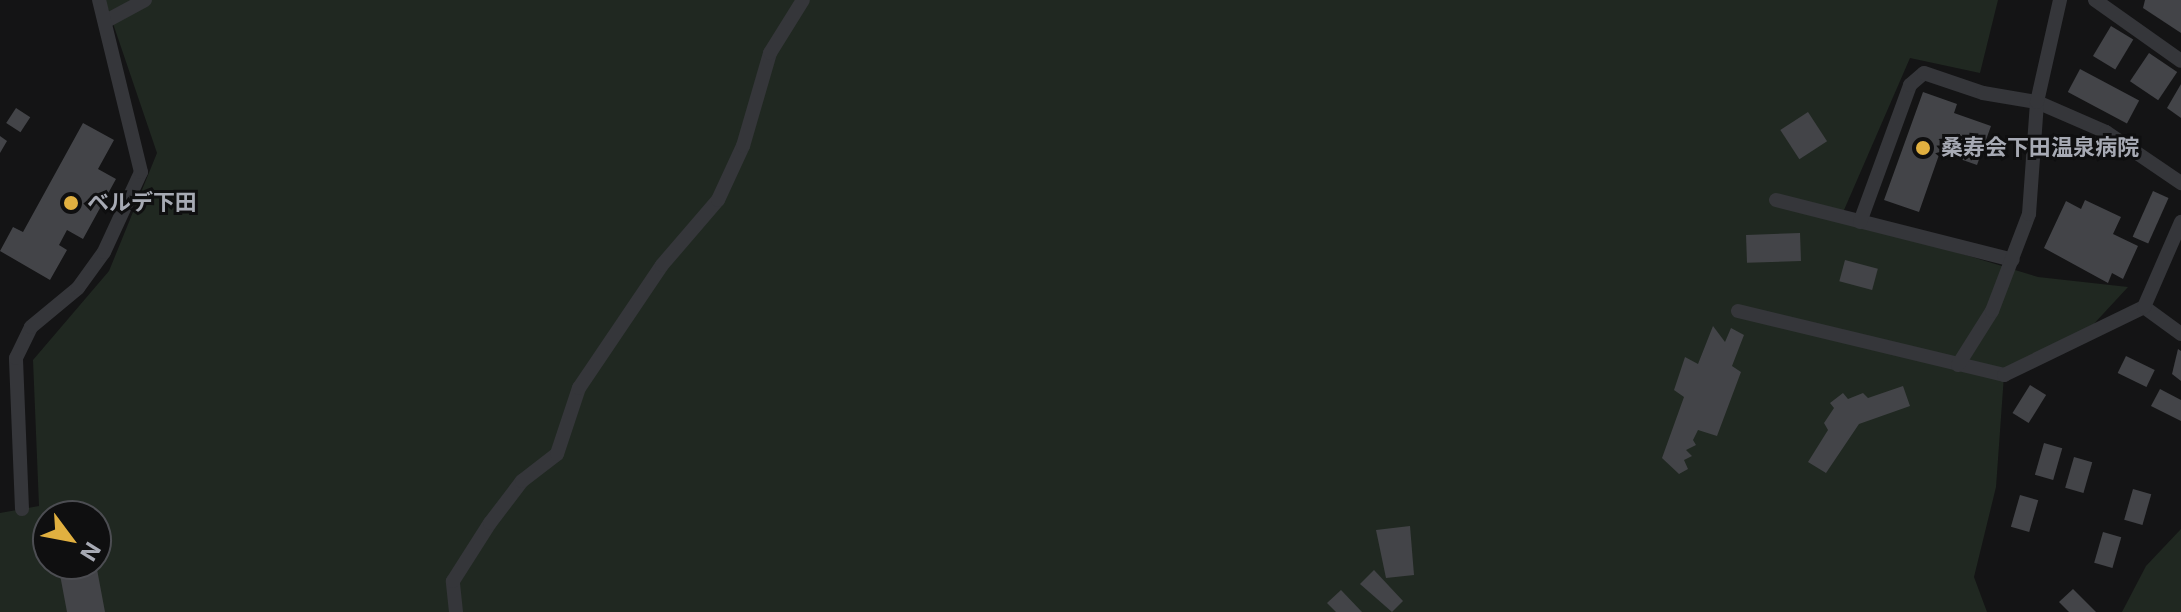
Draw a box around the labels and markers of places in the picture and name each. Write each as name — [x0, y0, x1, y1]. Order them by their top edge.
place label: 桑寿会下田温泉病院 — [1941, 135, 2139, 161]
marker: 桑寿会下田温泉病院 — [1912, 137, 1934, 159]
place label: ベルデ下田 — [87, 190, 197, 216]
marker: ベルデ下田 — [62, 194, 80, 212]

